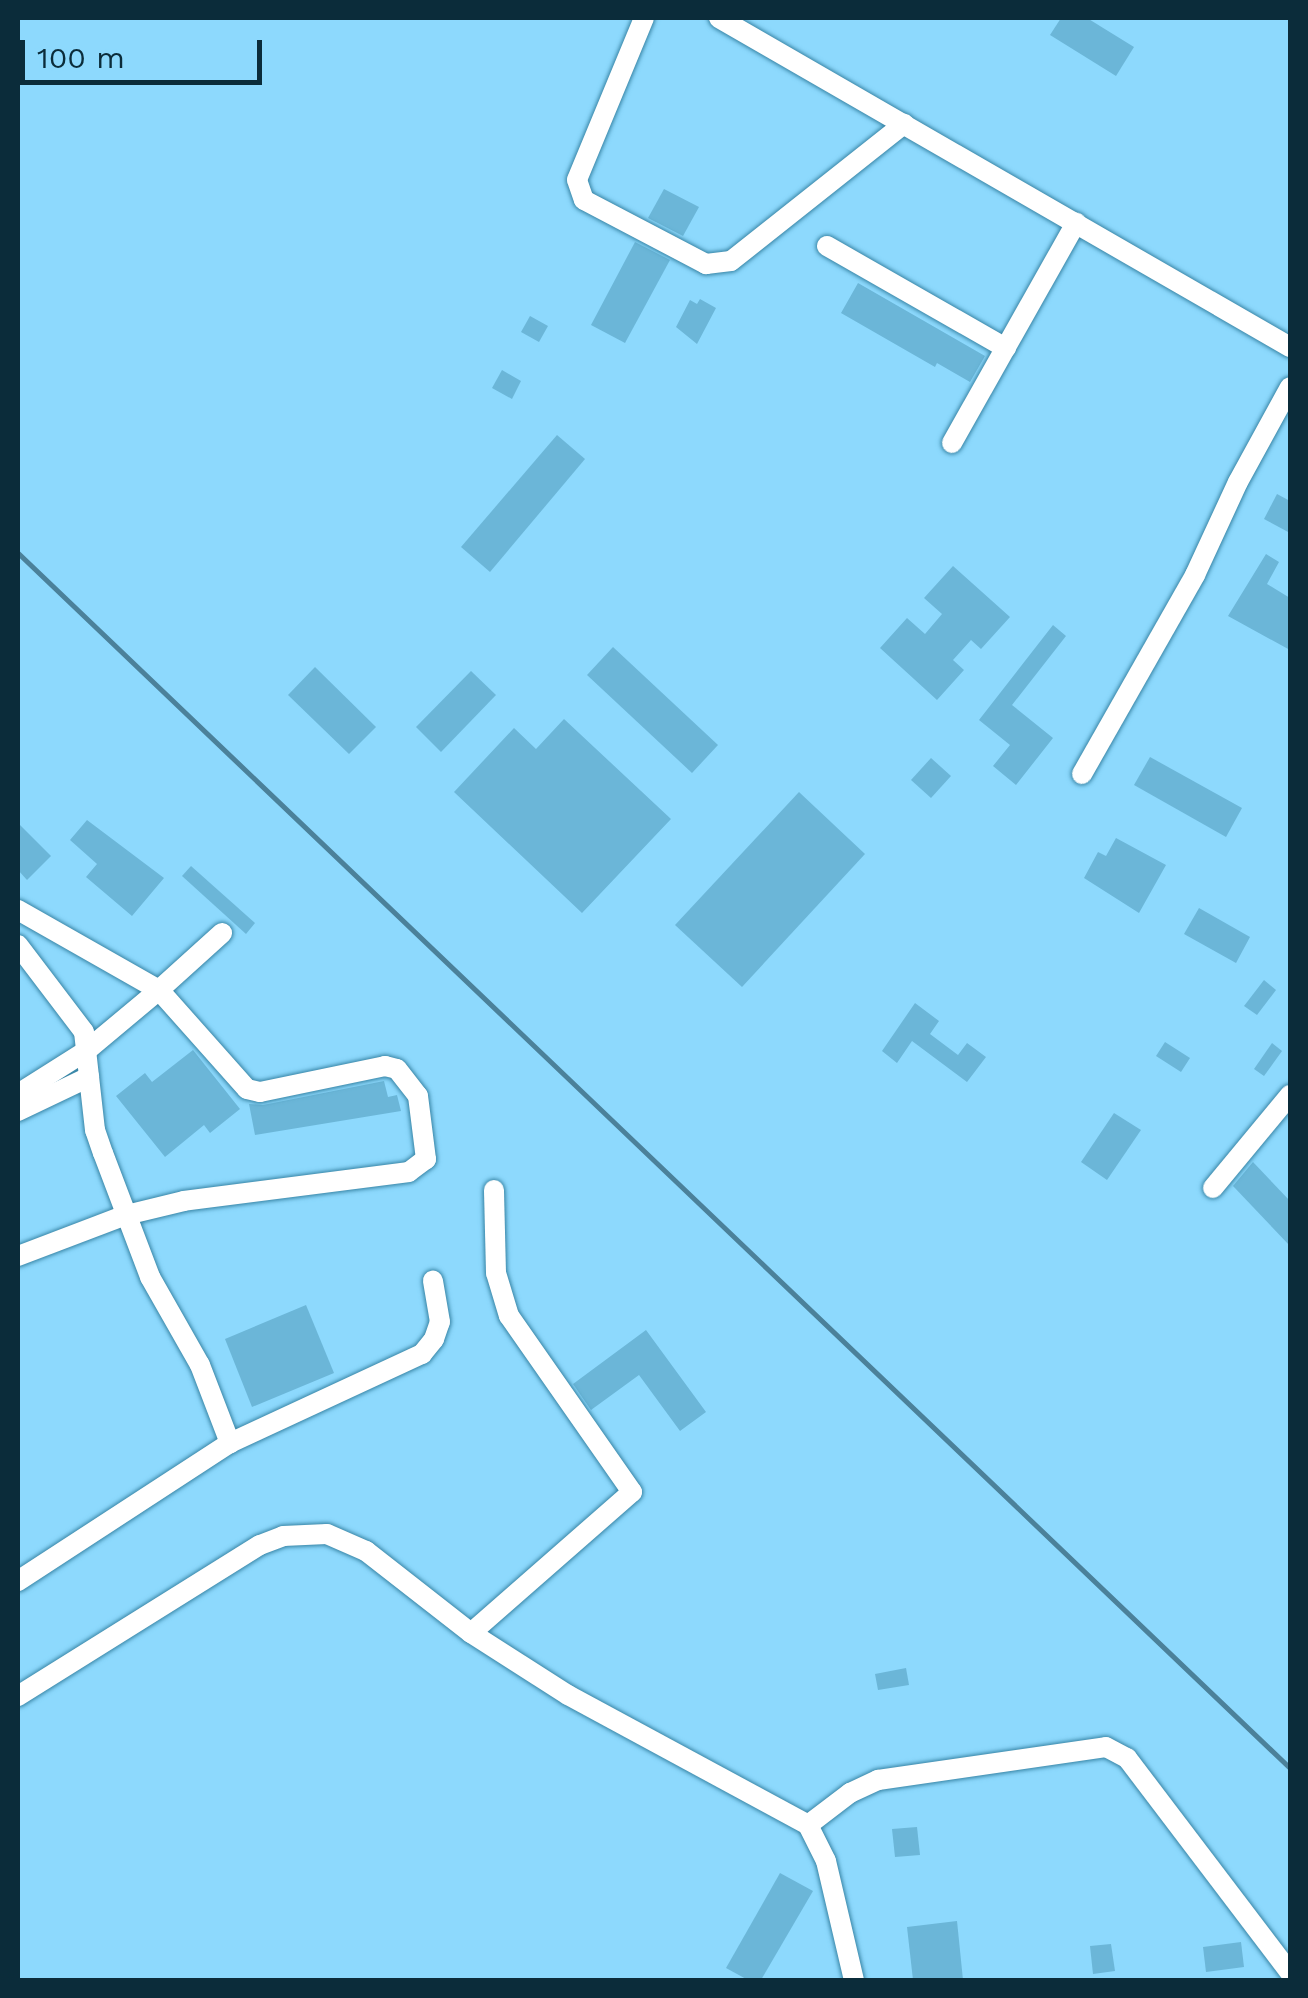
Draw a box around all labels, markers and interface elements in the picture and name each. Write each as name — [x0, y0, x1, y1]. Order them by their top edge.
scale bar — [25, 20, 268, 82]
text: 100 m — [37, 40, 125, 75]

